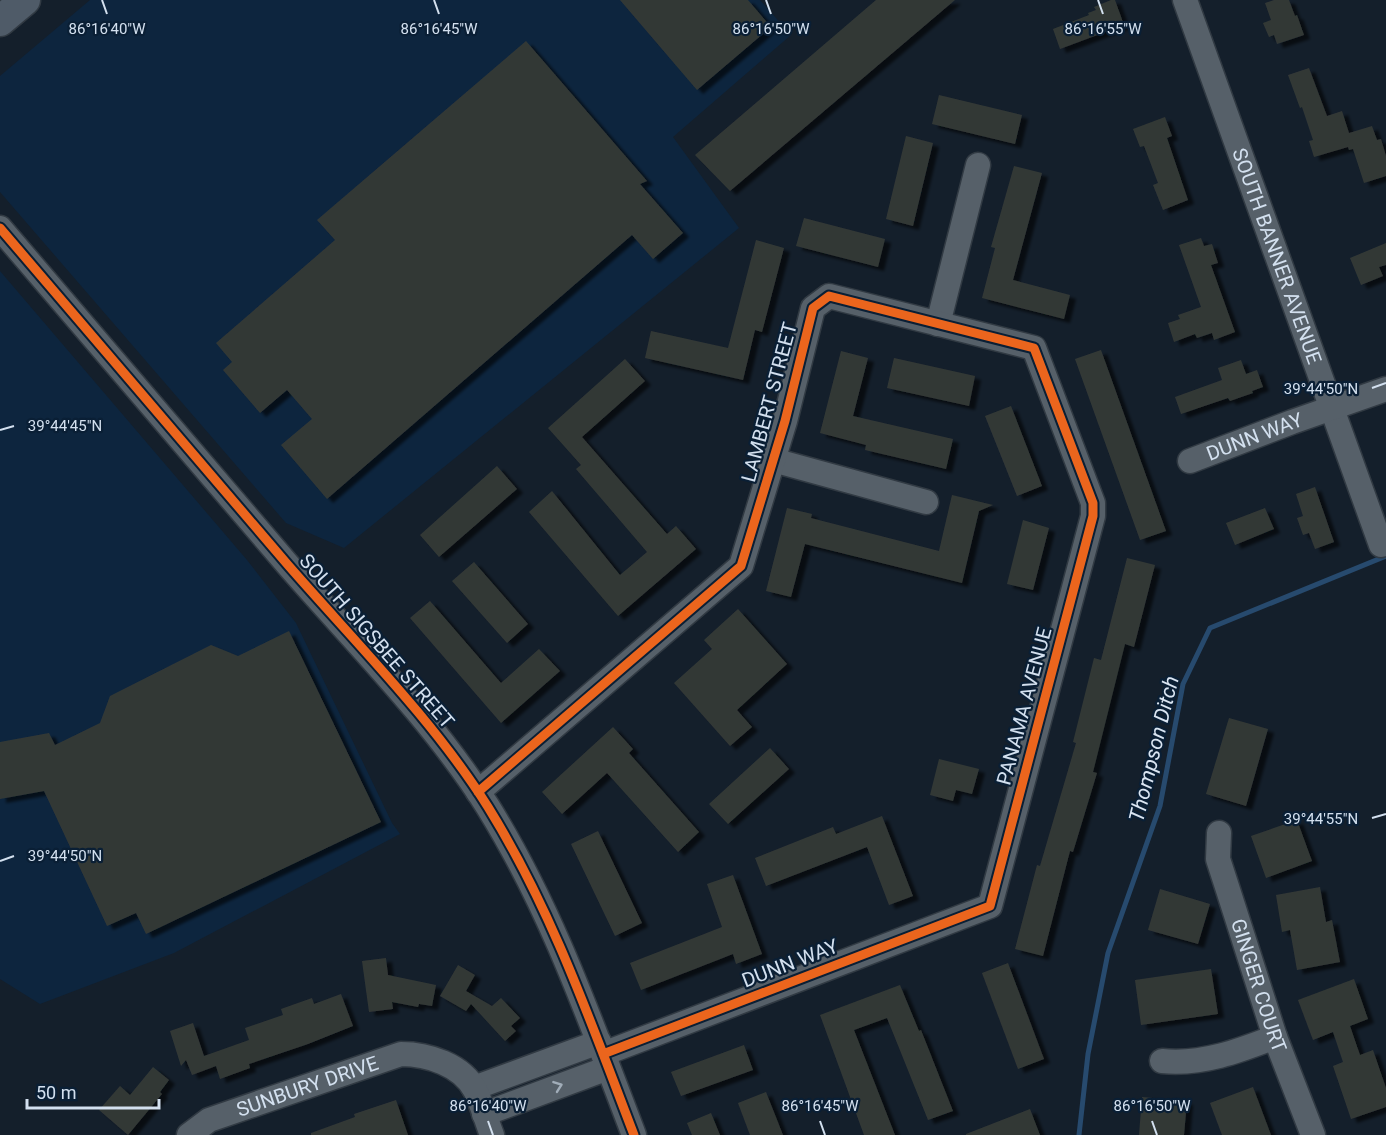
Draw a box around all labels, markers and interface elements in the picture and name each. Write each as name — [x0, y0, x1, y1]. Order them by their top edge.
text: 86°16'40"W — [69, 20, 145, 38]
text: 86°16'45"W — [401, 20, 477, 38]
text: 86°16'50"W — [733, 20, 809, 38]
text: 86°16'55"W — [1065, 20, 1141, 38]
street label: SOUTH BANNER AVENUE — [1227, 145, 1327, 367]
street label: LAMBERT STREET — [736, 319, 802, 484]
text: 39°44'50"N — [1284, 380, 1358, 398]
street label: DUNN WAY — [1203, 407, 1306, 466]
text: 39°44'45"N — [28, 417, 102, 435]
street label: SOUTH SIGSBEE STREET — [295, 549, 459, 733]
street label: PANAMA AVENUE — [991, 624, 1057, 788]
water label: Thompson Ditch — [1124, 673, 1184, 825]
text: 39°44'55"N — [1284, 810, 1358, 828]
text: 39°44'50"N — [28, 847, 102, 865]
street label: GINGER COURT — [1226, 916, 1292, 1056]
street label: DUNN WAY — [739, 934, 841, 992]
street label: SUNBURY DRIVE — [233, 1051, 381, 1122]
scale bar — [27, 1072, 159, 1110]
one-way arrow — [553, 1081, 563, 1094]
text: 50 m — [36, 1082, 76, 1103]
text: 86°16'40"W — [450, 1097, 526, 1115]
text: 86°16'45"W — [782, 1097, 858, 1115]
text: 86°16'50"W — [1114, 1097, 1190, 1115]

